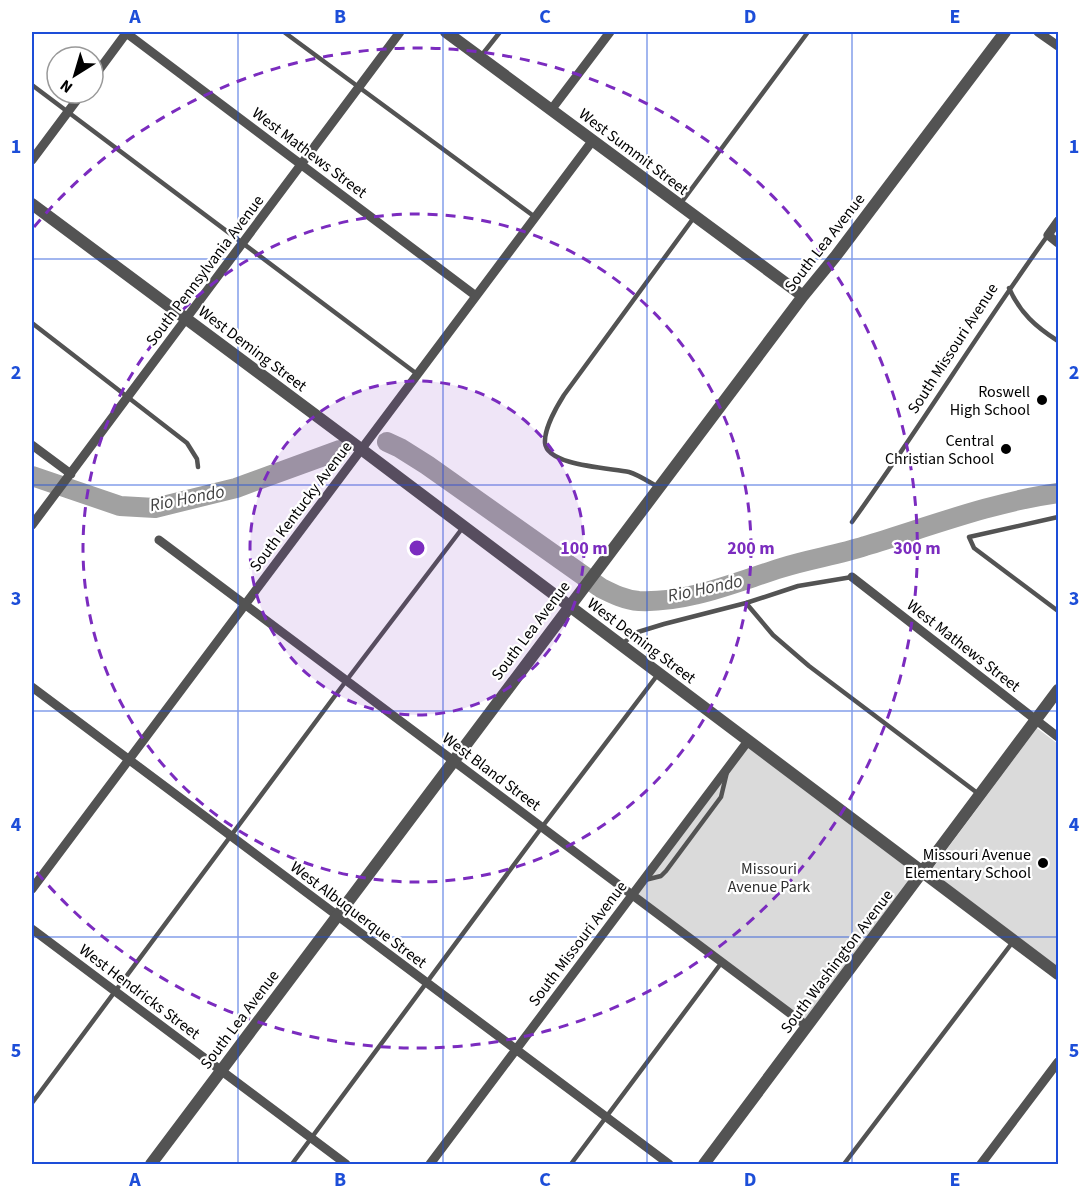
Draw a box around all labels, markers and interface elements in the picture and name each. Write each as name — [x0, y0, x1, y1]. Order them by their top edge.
text: A — [128, 3, 141, 31]
text: B — [334, 3, 346, 31]
text: C — [539, 3, 551, 31]
text: D — [744, 3, 756, 31]
text: E — [950, 3, 960, 31]
north arrow — [45, 45, 105, 105]
text: N — [56, 74, 77, 98]
street label: West Mathews Street — [247, 102, 372, 204]
street label: West Summit Street — [574, 103, 693, 201]
text: 1 — [11, 133, 21, 161]
text: 1 — [1069, 133, 1079, 161]
street label: South Lea Avenue — [779, 189, 870, 296]
street label: South Pennsylvania Avenue — [141, 190, 269, 351]
street label: South Missouri Avenue — [902, 279, 1003, 418]
street label: West Deming Street — [194, 301, 312, 397]
text: 2 — [11, 359, 21, 387]
text: 2 — [1069, 359, 1079, 387]
place label: Roswell High School — [950, 381, 1030, 421]
marker: Roswell High School — [1035, 393, 1049, 407]
place label: Central Christian School — [885, 430, 994, 470]
street label: South Kentucky Avenue — [244, 437, 357, 576]
marker: Central Christian School — [999, 442, 1013, 456]
water label: Rio Hondo — [147, 479, 227, 518]
text: 100 m — [560, 536, 608, 561]
text: 200 m — [727, 536, 775, 561]
text: 300 m — [893, 536, 941, 561]
centre of rings — [407, 538, 427, 558]
water label: Rio Hondo — [665, 568, 745, 609]
street label: South Lea Avenue — [486, 576, 575, 685]
text: 3 — [11, 585, 21, 613]
text: 3 — [1069, 585, 1079, 613]
street label: West Deming Street — [583, 593, 701, 689]
street label: West Mathews Street — [902, 594, 1025, 697]
street label: West Bland Street — [438, 728, 546, 816]
text: 4 — [11, 811, 22, 839]
text: 4 — [1069, 811, 1080, 839]
place label: Missouri Avenue Elementary School — [905, 844, 1031, 884]
street label: West Albuquerque Street — [286, 856, 432, 974]
marker: Missouri Avenue Elementary School — [1036, 856, 1050, 870]
park label: Missouri Avenue Park — [728, 858, 810, 898]
street label: South Missouri Avenue — [523, 876, 632, 1011]
street label: South Washington Avenue — [775, 885, 898, 1038]
street label: West Hendricks Street — [74, 939, 205, 1045]
street label: South Lea Avenue — [195, 965, 284, 1074]
text: 5 — [11, 1037, 21, 1065]
text: 5 — [1069, 1037, 1079, 1065]
text: A — [128, 1166, 141, 1194]
text: B — [334, 1166, 346, 1194]
text: C — [539, 1166, 551, 1194]
text: D — [744, 1166, 756, 1194]
text: E — [950, 1166, 960, 1194]

